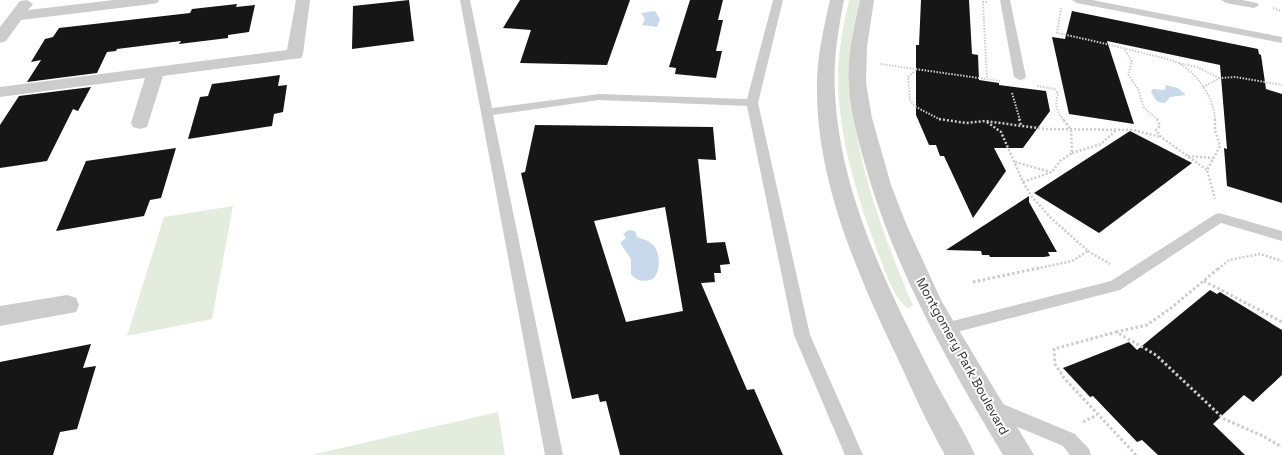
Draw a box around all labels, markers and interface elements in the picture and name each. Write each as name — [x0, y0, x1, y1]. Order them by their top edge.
street label: Montgomery Park Boulevard — [912, 275, 1013, 438]

